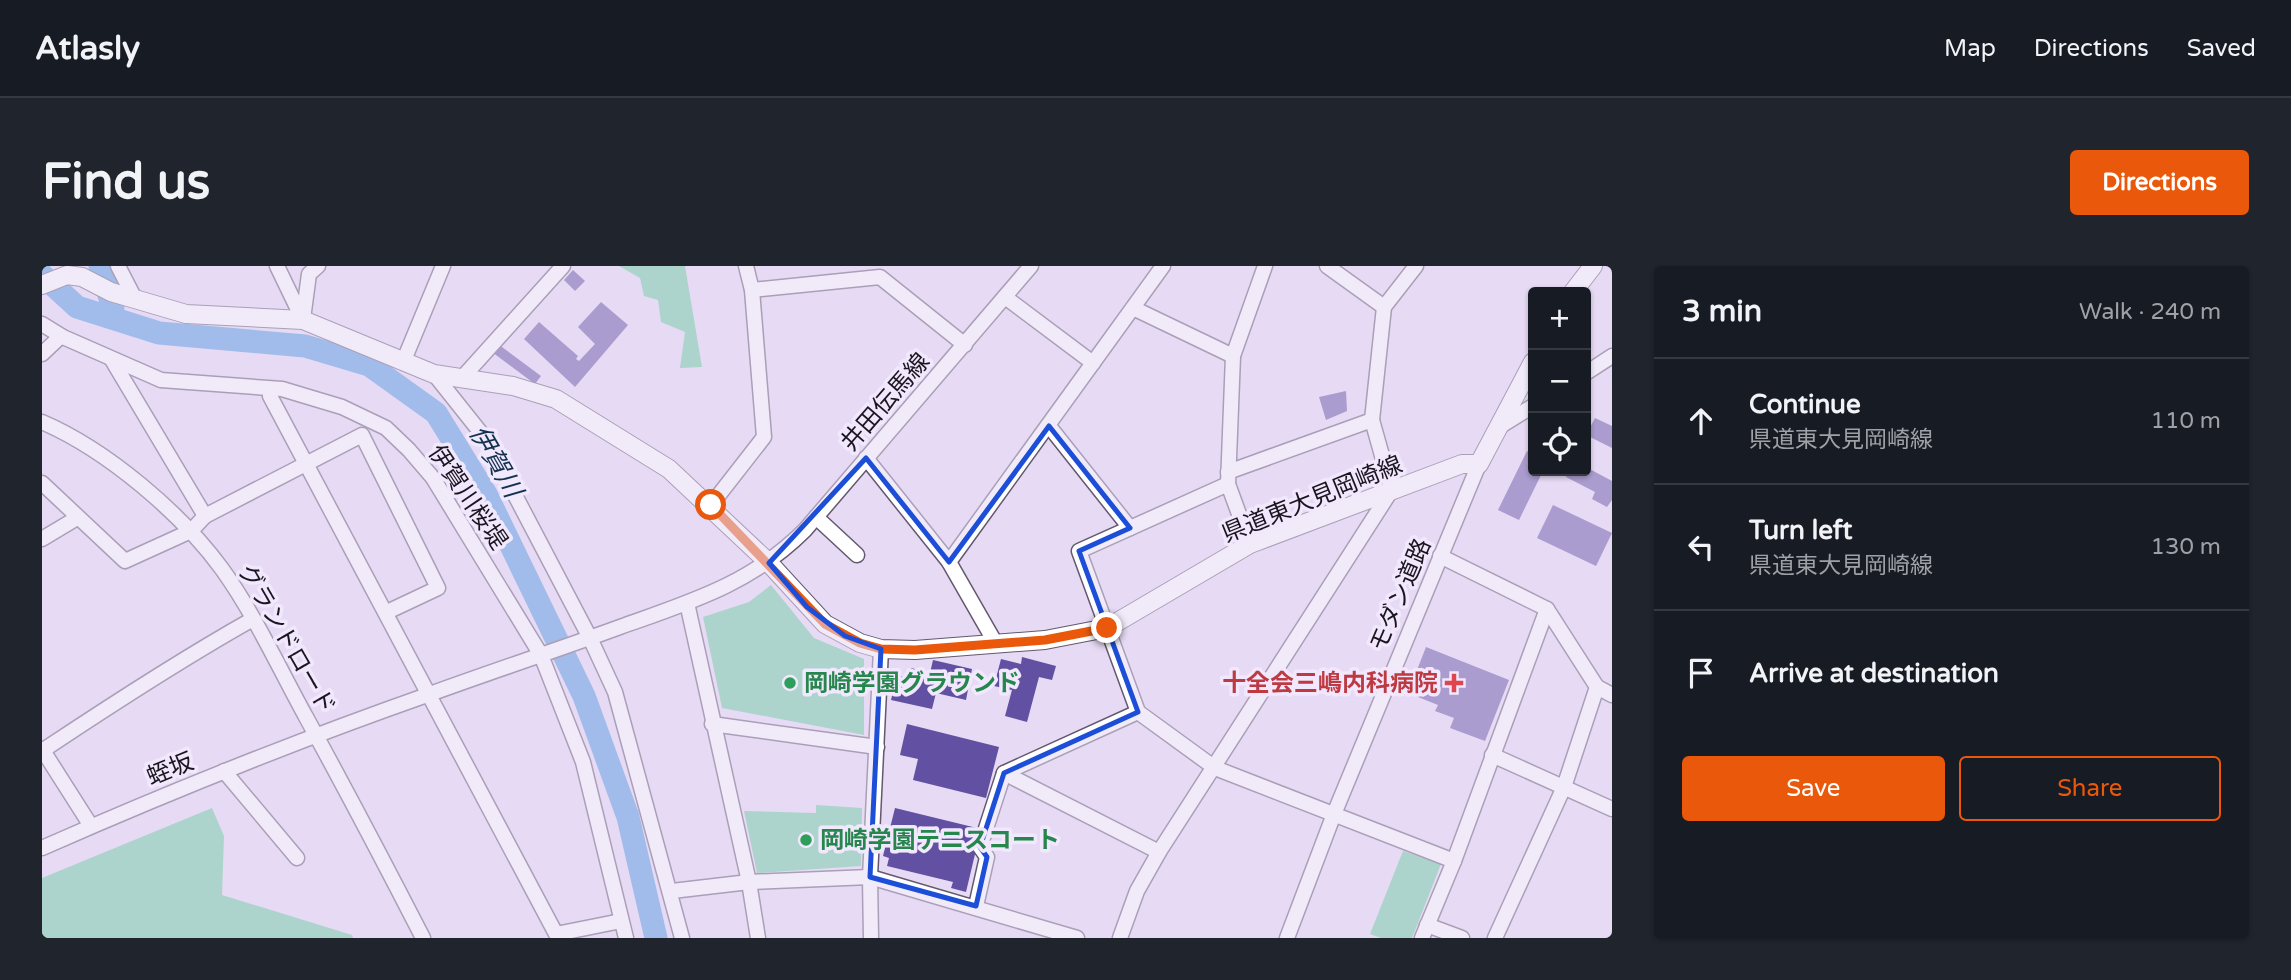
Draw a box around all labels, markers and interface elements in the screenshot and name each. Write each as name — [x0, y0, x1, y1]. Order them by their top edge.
text: Atlasly — [35, 29, 140, 68]
text: Map — [1944, 34, 1996, 63]
text: Directions — [2034, 34, 2149, 63]
text: Saved — [2187, 34, 2256, 63]
button: Directions — [2070, 150, 2249, 215]
text: Find us — [42, 153, 210, 212]
map controls — [1528, 287, 1591, 476]
button: + — [1528, 287, 1591, 350]
text: 3 min — [1682, 293, 1762, 330]
text: Walk · 240 m — [2079, 298, 2221, 326]
street label: 井田伝馬線 — [835, 348, 936, 457]
button: − — [1528, 350, 1591, 413]
text: Continue — [1749, 389, 1861, 420]
icon: ahead — [1682, 402, 1720, 440]
text: 110 m — [2151, 407, 2221, 435]
button: locate — [1528, 413, 1591, 476]
water label: 伊賀川 — [463, 420, 530, 505]
text: 県道東大見岡崎線 — [1749, 426, 1933, 454]
street label: 伊賀川桜堤 — [422, 439, 513, 555]
street label: 県道東大見岡崎線 — [1218, 450, 1407, 549]
route start — [695, 489, 726, 520]
text: Turn left — [1749, 515, 1852, 546]
icon: left — [1682, 528, 1720, 566]
text: 130 m — [2151, 533, 2221, 561]
street label: モダン道路 — [1364, 534, 1437, 656]
text: 県道東大見岡崎線 — [1749, 552, 1933, 580]
street label: グランドロード — [232, 559, 341, 719]
route end — [1091, 612, 1122, 643]
icon: arrive — [1682, 654, 1720, 692]
text: Arrive at destination — [1749, 658, 1999, 689]
place label: 岡崎学園グラウンド — [804, 669, 1020, 698]
place label: 十全会三嶋内科病院 — [1222, 669, 1438, 698]
marker: 十全会三嶋内科病院 — [1444, 673, 1464, 693]
marker: 岡崎学園グラウンド — [782, 675, 798, 691]
street label: 蛭坂 — [143, 747, 198, 792]
button: Save — [1682, 756, 1945, 821]
button: Share — [1959, 756, 2221, 821]
place label: 岡崎学園テニスコート — [820, 826, 1060, 855]
marker: 岡崎学園テニスコート — [798, 832, 814, 848]

